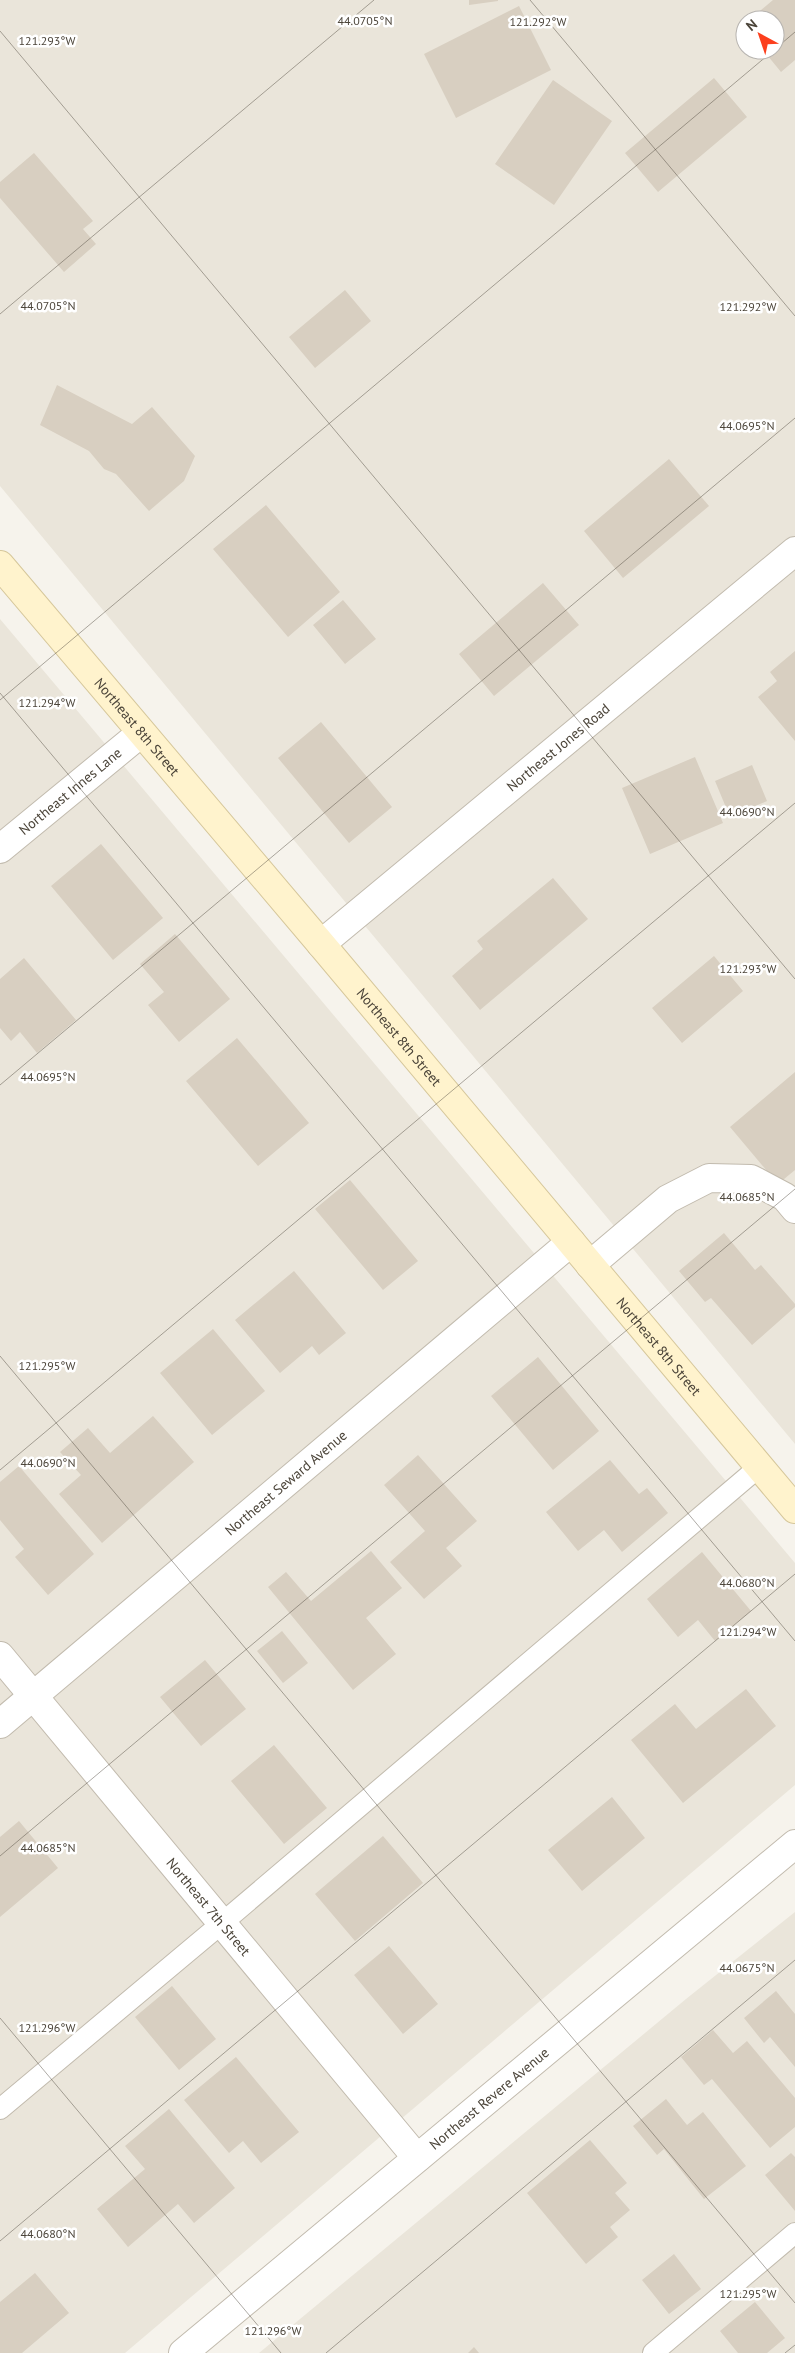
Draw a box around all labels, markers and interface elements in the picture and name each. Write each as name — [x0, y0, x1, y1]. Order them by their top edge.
north arrow — [735, 10, 785, 60]
text: 44.0705°N — [338, 13, 392, 28]
text: 121.292°W — [510, 14, 566, 29]
text: N — [742, 15, 761, 35]
text: 121.293°W — [19, 33, 75, 48]
text: 44.0705°N — [21, 298, 75, 313]
text: 121.292°W — [720, 299, 776, 314]
text: 44.0695°N — [720, 418, 774, 433]
street label: Northeast 8th Street — [91, 674, 184, 780]
text: 121.294°W — [19, 695, 75, 710]
street label: Northeast Jones Road — [503, 699, 613, 795]
street label: Northeast Innes Lane — [15, 744, 125, 839]
text: 44.0690°N — [720, 804, 774, 819]
text: 121.293°W — [720, 961, 776, 976]
street label: Northeast 8th Street — [353, 984, 445, 1090]
text: 44.0695°N — [21, 1069, 75, 1084]
text: 44.0685°N — [720, 1189, 774, 1204]
street label: Northeast 8th Street — [612, 1294, 705, 1399]
text: 121.295°W — [19, 1358, 75, 1373]
street label: Northeast Seward Avenue — [221, 1426, 350, 1539]
text: 44.0690°N — [21, 1455, 75, 1470]
text: 44.0680°N — [720, 1575, 774, 1590]
text: 121.294°W — [720, 1624, 776, 1639]
text: 44.0685°N — [21, 1840, 75, 1855]
street label: Northeast 7th Street — [162, 1854, 254, 1960]
text: 44.0675°N — [720, 1960, 774, 1975]
text: 121.296°W — [19, 2020, 75, 2035]
street label: Northeast Revere Avenue — [425, 2044, 553, 2153]
text: 44.0680°N — [21, 2226, 75, 2241]
text: 121.295°W — [720, 2286, 776, 2301]
text: 121.296°W — [245, 2323, 301, 2338]

